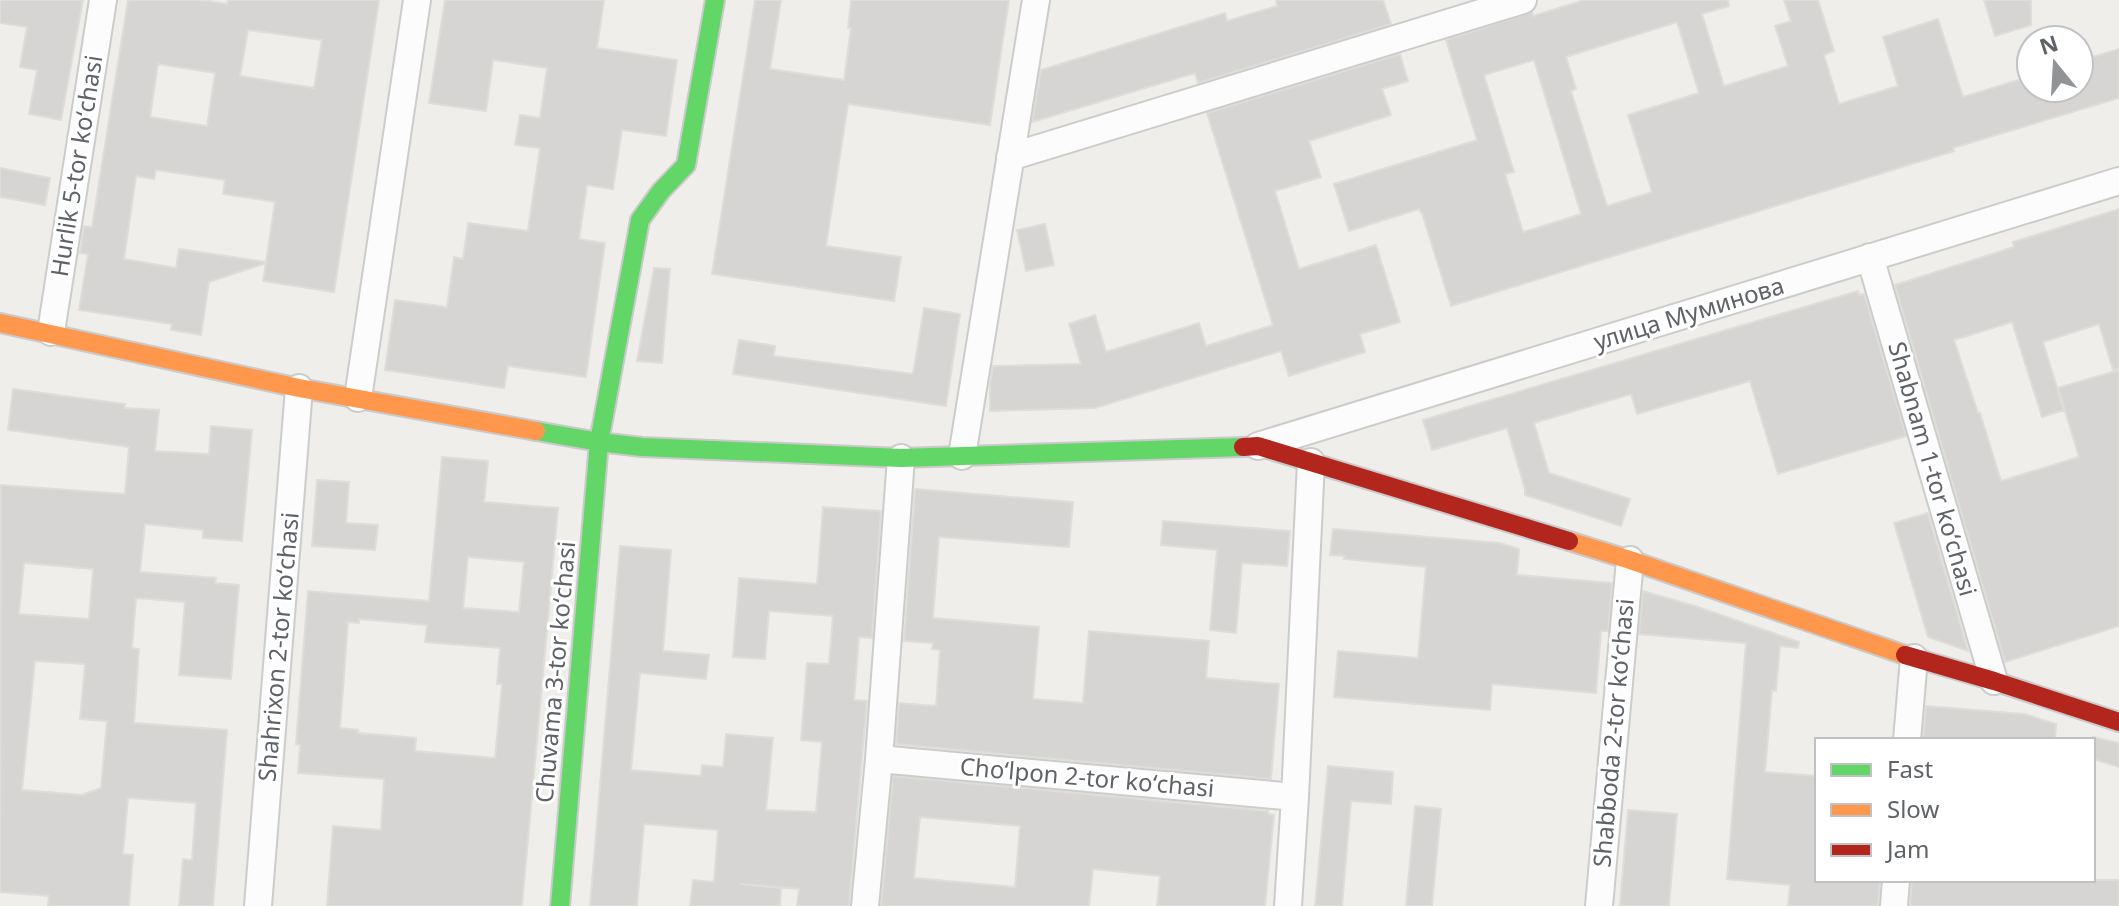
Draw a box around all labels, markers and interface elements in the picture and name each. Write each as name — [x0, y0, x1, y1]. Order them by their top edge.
north arrow — [2015, 24, 2095, 104]
text: N — [2035, 27, 2062, 61]
street label: Hurlik 5-tor koʻchasi — [42, 53, 109, 279]
street label: улица Муминова — [1589, 268, 1788, 357]
street label: Shabnam 1-tor koʻchasi — [1881, 338, 1986, 600]
street label: Shahrixon 2-tor koʻchasi — [249, 511, 306, 783]
street label: Chuvama 3-tor koʻchasi — [527, 540, 582, 804]
street label: Shabboda 2-tor koʻchasi — [1584, 597, 1641, 869]
legend — [1815, 738, 2095, 882]
street label: Cho‘lpon 2-tor koʻchasi — [959, 749, 1216, 804]
text: Fast — [1887, 752, 1933, 785]
text: Slow — [1887, 792, 1939, 825]
text: Jam — [1885, 832, 1929, 865]

